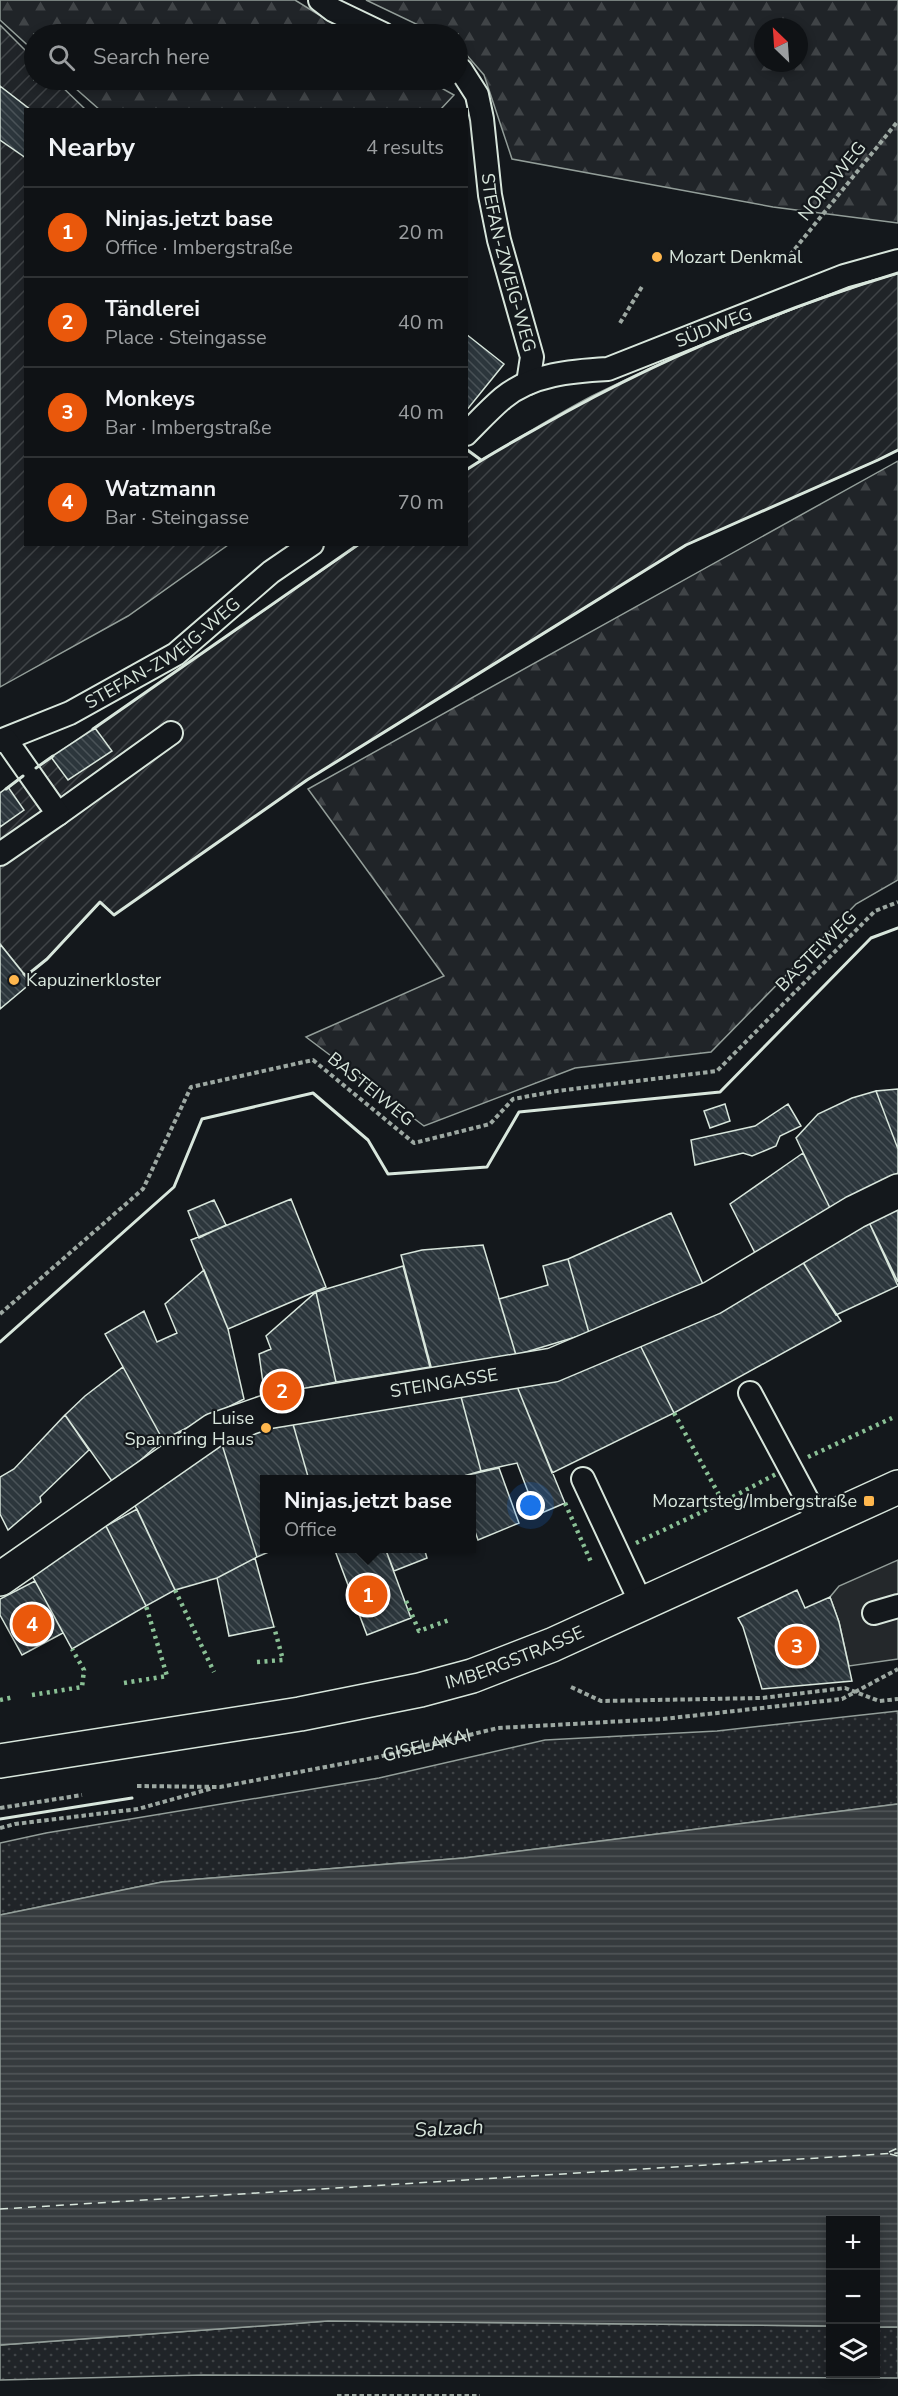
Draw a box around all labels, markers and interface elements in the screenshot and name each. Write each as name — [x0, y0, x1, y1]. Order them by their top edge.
north arrow — [754, 18, 808, 72]
search box — [24, 24, 468, 90]
icon: search — [45, 41, 78, 74]
text: Search here — [93, 42, 210, 72]
text: Nearby — [48, 130, 135, 165]
text: 4 results — [366, 134, 444, 161]
street label: NORDWEG — [793, 136, 871, 226]
street label: STEFAN-ZWEIG-WEG — [476, 172, 542, 355]
text: Ninjas.jetzt base — [105, 204, 273, 234]
text: 1 — [62, 219, 74, 246]
text: 20 m — [398, 219, 444, 246]
text: Office · Imbergstraße — [105, 234, 293, 261]
place label: Mozart Denkmal — [669, 245, 803, 269]
marker: Mozart Denkmal — [650, 250, 664, 264]
text: Tändlerei — [105, 294, 200, 324]
street label: SÜDWEG — [672, 301, 756, 353]
text: 2 — [62, 309, 74, 336]
text: 40 m — [398, 309, 444, 336]
text: Place · Steingasse — [105, 324, 267, 351]
text: Monkeys — [105, 384, 195, 414]
text: 3 — [62, 399, 74, 426]
text: 40 m — [398, 399, 444, 426]
text: Bar · Imbergstraße — [105, 414, 272, 441]
text: Watzmann — [105, 474, 216, 504]
text: 4 — [62, 489, 74, 516]
text: 70 m — [398, 489, 444, 516]
text: Bar · Steingasse — [105, 504, 249, 531]
street label: STEFAN-ZWEIG-WEG — [81, 592, 245, 714]
street label: BASTEIWEG — [770, 905, 862, 997]
place label: Kapuzinerkloster — [26, 968, 162, 992]
marker: Kapuzinerkloster — [7, 973, 21, 987]
street label: BASTEIWEG — [323, 1047, 419, 1131]
street label: STEINGASSE — [388, 1362, 499, 1404]
pin: 2 — [262, 1368, 302, 1414]
place label: Luise Spannring Haus — [124, 1406, 254, 1451]
marker: Luise Spannring Haus — [259, 1421, 273, 1435]
popup — [260, 1475, 476, 1553]
text: Ninjas.jetzt base — [284, 1486, 452, 1516]
place label: Mozartsteg/Imbergstraße — [652, 1489, 857, 1513]
your location — [516, 1491, 545, 1520]
marker: Mozartsteg/Imbergstraße — [862, 1494, 876, 1508]
text: Office — [284, 1516, 337, 1543]
pin: 1 — [348, 1572, 388, 1618]
pin: 4 — [12, 1602, 51, 1646]
street label: IMBERGSTRASSE — [442, 1620, 588, 1695]
pin: 3 — [778, 1624, 816, 1668]
street label: GISELAKAI — [380, 1723, 473, 1767]
water label: Salzach — [414, 2113, 484, 2144]
map controls — [826, 2216, 880, 2378]
button: + — [826, 2216, 880, 2270]
button: − — [826, 2270, 880, 2324]
button: layers — [826, 2324, 880, 2378]

